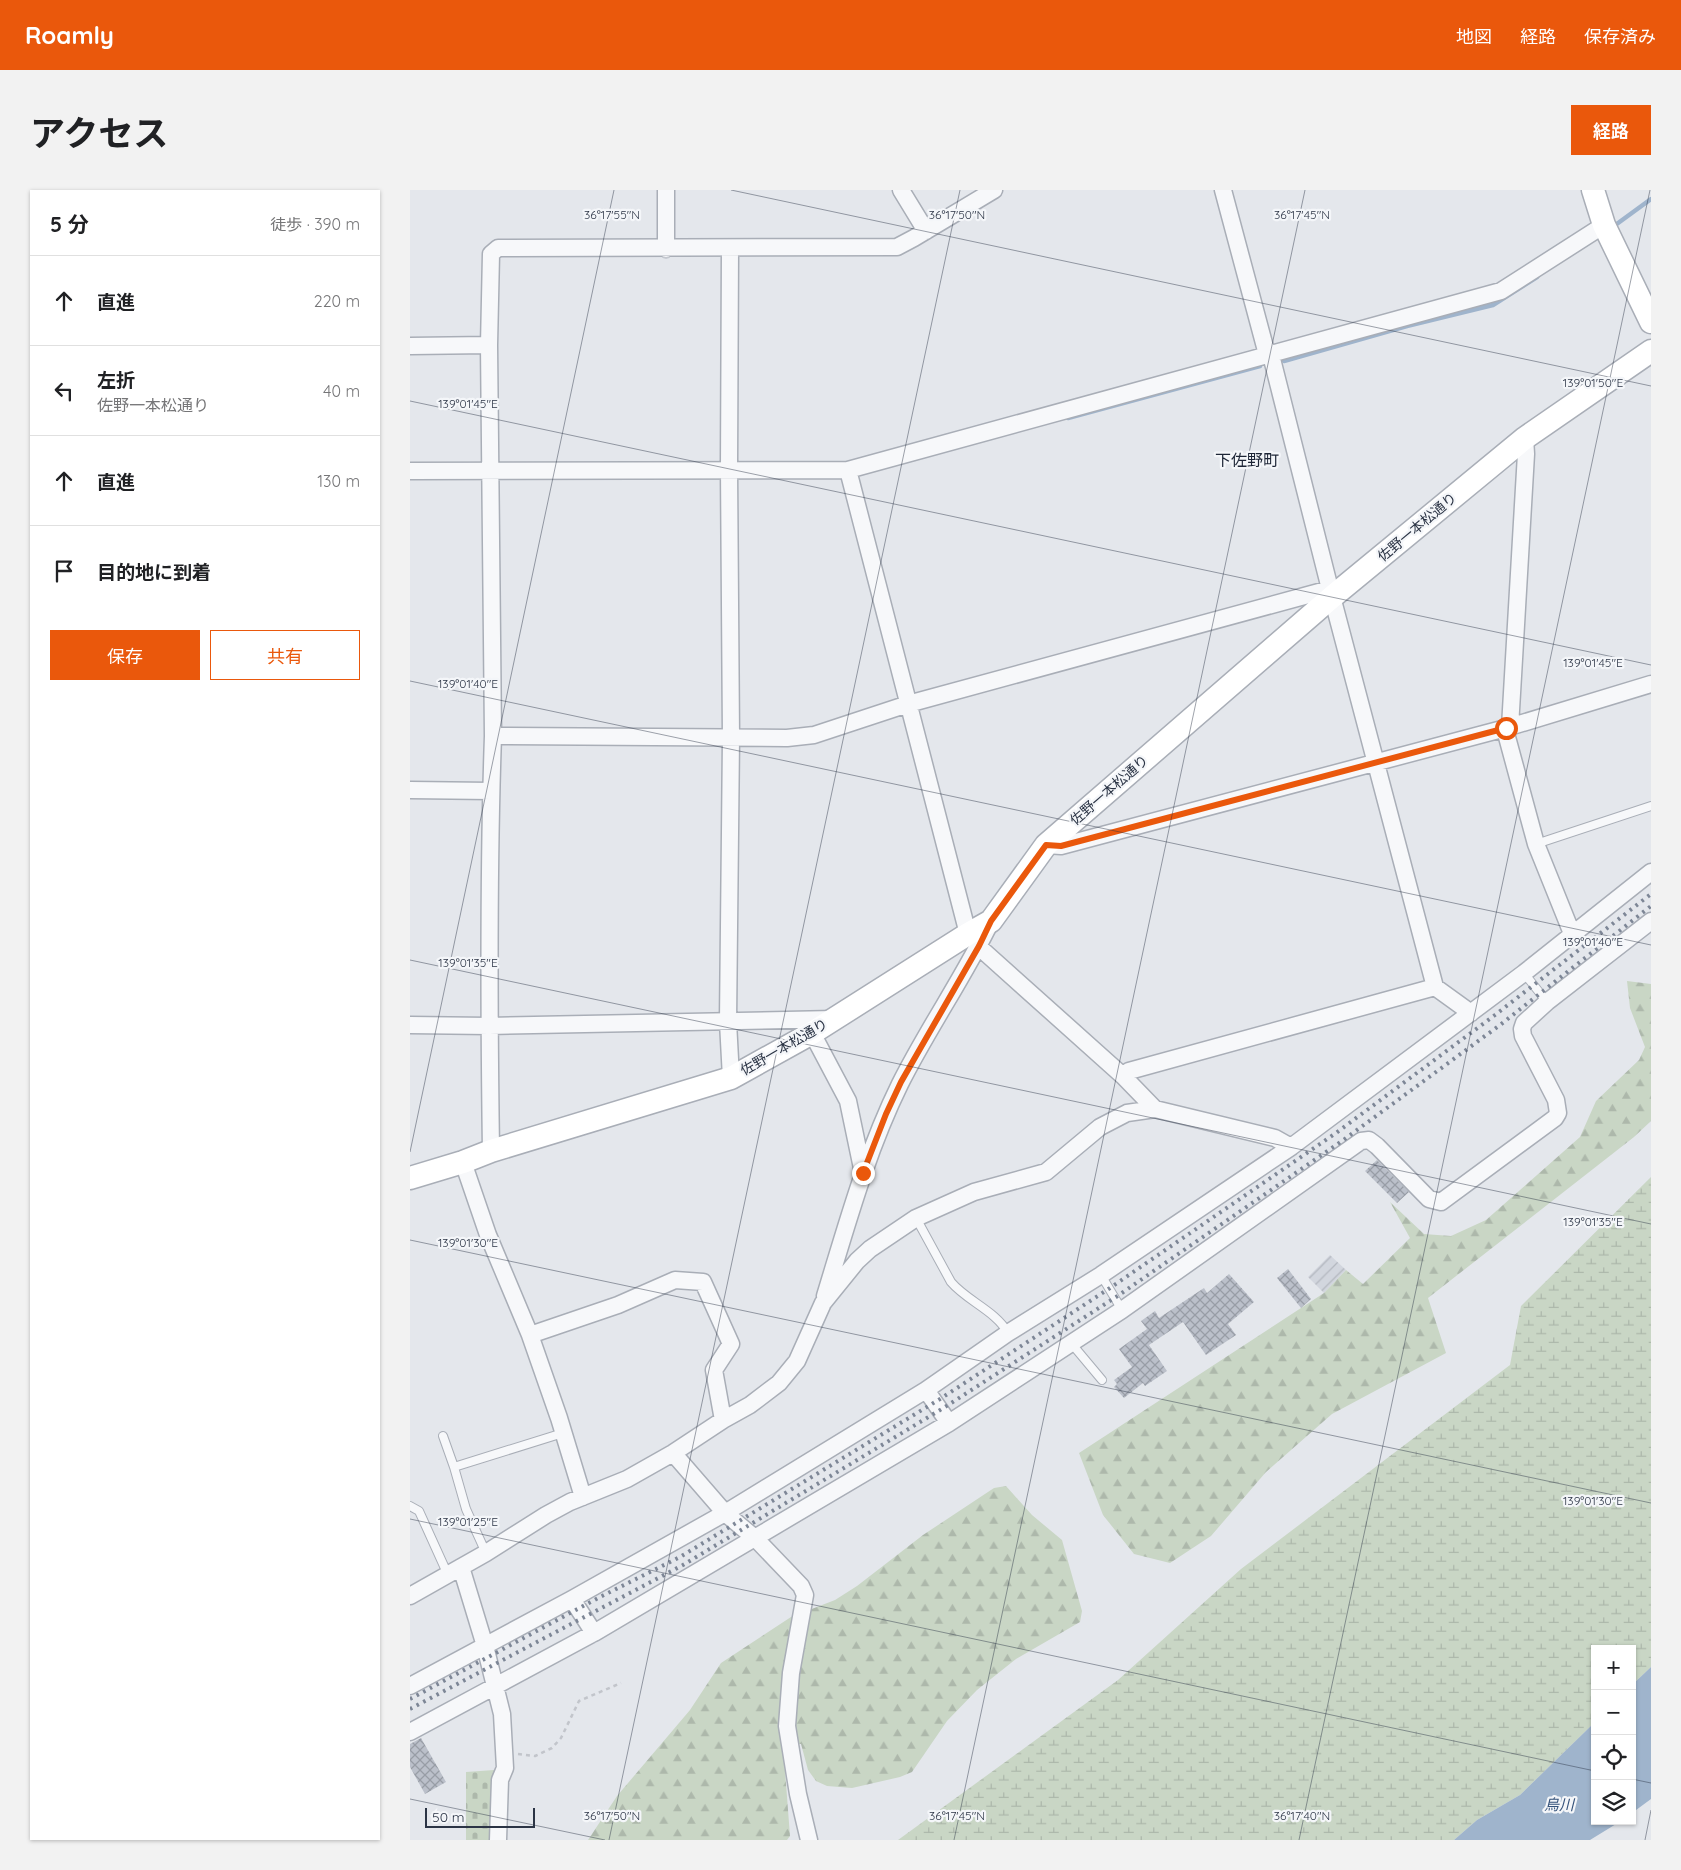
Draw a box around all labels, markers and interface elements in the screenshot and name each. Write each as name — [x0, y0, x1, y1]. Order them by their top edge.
text: Roamly — [25, 20, 114, 50]
text: 地図 — [1456, 25, 1492, 48]
text: 経路 — [1520, 25, 1556, 48]
text: 保存済み — [1584, 25, 1656, 48]
button: 経路 — [1571, 105, 1651, 155]
text: アクセス — [30, 111, 168, 155]
text: 36°17'55"N — [584, 207, 640, 222]
text: 36°17'50"N — [929, 207, 985, 222]
text: 36°17'45"N — [1274, 207, 1330, 222]
text: 5 分 — [50, 211, 89, 237]
text: 徒歩 · 390 m — [270, 214, 360, 234]
icon: ahead — [50, 287, 78, 315]
text: 直進 — [97, 290, 135, 314]
text: 220 m — [314, 291, 360, 311]
text: 左折 — [97, 368, 135, 392]
text: 139°01'50"E — [1563, 375, 1623, 390]
icon: left — [50, 377, 78, 405]
text: 40 m — [323, 381, 360, 401]
text: 佐野一本松通り — [97, 395, 209, 415]
text: 139°01'45"E — [438, 396, 498, 411]
district label: 下佐野町 — [1215, 450, 1279, 470]
icon: ahead — [50, 467, 78, 495]
text: 直進 — [97, 470, 135, 494]
text: 130 m — [317, 471, 360, 491]
street label: 佐野一本松通り — [1374, 489, 1460, 565]
icon: arrive — [50, 557, 78, 585]
text: 目的地に到着 — [97, 560, 211, 584]
button: 保存 — [50, 630, 200, 680]
button: 共有 — [210, 630, 360, 680]
text: 139°01'45"E — [1563, 655, 1623, 670]
text: 139°01'40"E — [438, 676, 498, 691]
route start — [1495, 717, 1518, 740]
street label: 佐野一本松通り — [1066, 751, 1152, 829]
text: 139°01'40"E — [1563, 934, 1623, 949]
text: 139°01'35"E — [438, 955, 498, 970]
street label: 佐野一本松通り — [737, 1015, 831, 1079]
route end — [852, 1162, 875, 1185]
text: 139°01'35"E — [1563, 1214, 1623, 1229]
text: 139°01'30"E — [438, 1235, 498, 1250]
text: 139°01'30"E — [1563, 1493, 1623, 1508]
text: 139°01'25"E — [438, 1514, 498, 1529]
map controls — [1591, 1645, 1636, 1825]
button: + — [1591, 1645, 1636, 1690]
button: − — [1591, 1690, 1636, 1735]
button: locate — [1591, 1735, 1636, 1780]
button: layers — [1591, 1780, 1636, 1825]
water label: 烏川 — [1544, 1795, 1576, 1814]
scale bar — [425, 1805, 535, 1828]
text: 50 m — [432, 1808, 465, 1826]
text: 36°17'50"N — [584, 1808, 640, 1823]
text: 36°17'45"N — [929, 1808, 985, 1823]
text: 36°17'40"N — [1274, 1808, 1330, 1823]

